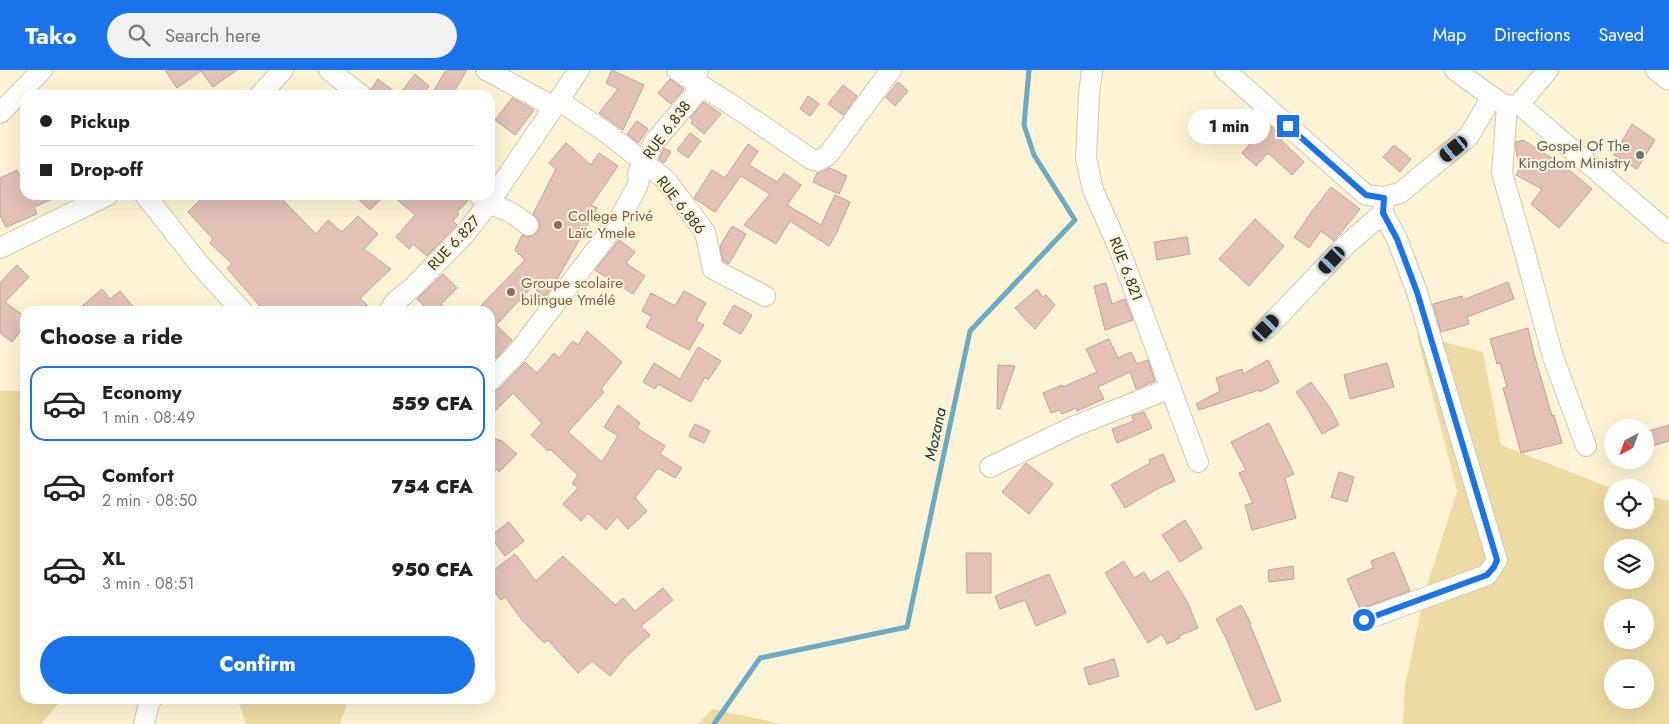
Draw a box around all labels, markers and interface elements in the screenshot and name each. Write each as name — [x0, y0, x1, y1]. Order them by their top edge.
search box — [107, 13, 457, 58]
text: Tako — [25, 18, 77, 53]
icon: search — [125, 21, 153, 49]
text: Search here — [165, 22, 261, 49]
text: Map — [1433, 22, 1466, 48]
text: Directions — [1494, 22, 1570, 48]
text: Saved — [1598, 22, 1644, 48]
street label: RUE 6.838 — [638, 96, 696, 164]
text: Pickup — [70, 108, 130, 135]
callout: 1 min — [1188, 108, 1270, 144]
text: 1 min — [1209, 115, 1249, 138]
route end — [1277, 115, 1299, 137]
car — [1437, 134, 1470, 164]
place label: Gospel Of The Kingdom Ministry — [1519, 135, 1630, 174]
marker: Gospel Of The Kingdom Ministry — [1634, 149, 1646, 161]
text: Drop-off — [70, 156, 143, 183]
street label: RUE 6.886 — [651, 171, 711, 239]
place label: College Privé Laïc Ymele — [568, 205, 653, 244]
street label: RUE 6.827 — [423, 210, 485, 275]
marker: College Privé Laïc Ymele — [552, 219, 564, 231]
street label: RUE 6.821 — [1104, 234, 1148, 304]
car — [1316, 244, 1347, 276]
place label: Groupe scolaire bilingue Ymélé — [521, 272, 623, 311]
marker: Groupe scolaire bilingue Ymélé — [505, 286, 517, 298]
car — [1250, 312, 1281, 344]
text: Choose a ride — [40, 320, 183, 352]
text: Economy — [102, 379, 182, 406]
icon: car — [42, 381, 87, 426]
text: 559 CFA — [391, 390, 473, 417]
water label: Mozana — [918, 405, 952, 463]
text: 1 min · 08:49 — [102, 406, 195, 429]
north arrow — [1604, 419, 1654, 469]
map controls — [1604, 419, 1654, 709]
text: Comfort — [102, 462, 174, 489]
icon: car — [42, 464, 87, 509]
text: 754 CFA — [392, 473, 473, 500]
button: locate — [1604, 479, 1654, 529]
text: 2 min · 08:50 — [102, 489, 197, 512]
button: layers — [1604, 539, 1654, 589]
text: XL — [102, 545, 125, 572]
icon: car — [42, 547, 87, 592]
text: 950 CFA — [391, 556, 473, 583]
text: 3 min · 08:51 — [102, 572, 194, 595]
button: + — [1604, 599, 1654, 649]
route start — [1353, 609, 1375, 631]
button: Confirm — [40, 636, 475, 694]
button: − — [1604, 659, 1654, 709]

